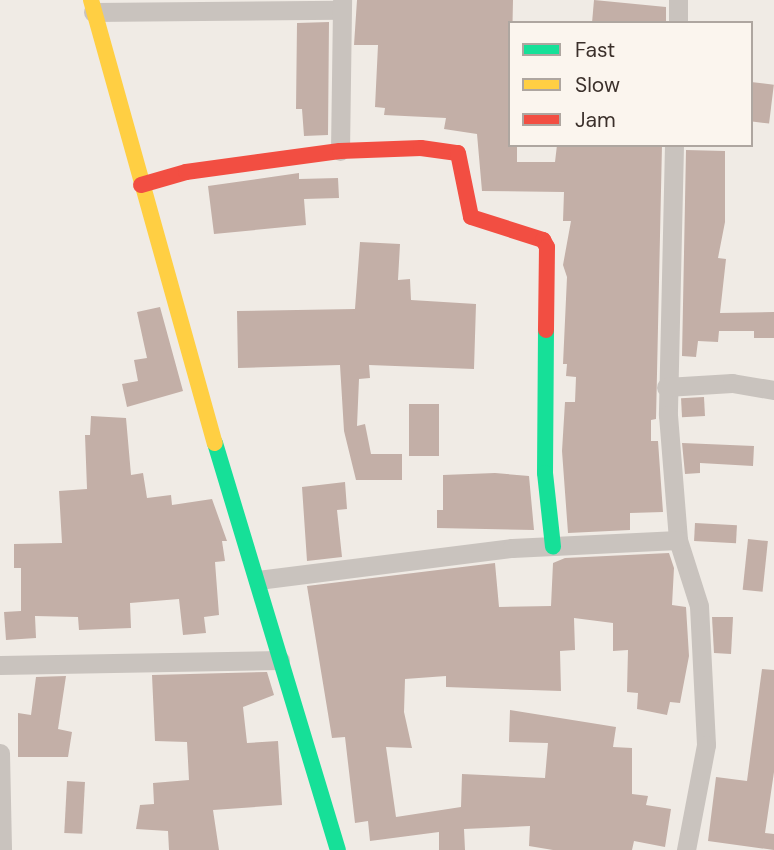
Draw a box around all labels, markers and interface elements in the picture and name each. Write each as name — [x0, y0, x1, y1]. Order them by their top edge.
legend — [508, 21, 753, 147]
text: Fast — [575, 36, 615, 64]
text: Slow — [575, 71, 620, 99]
text: Jam — [575, 106, 616, 134]

